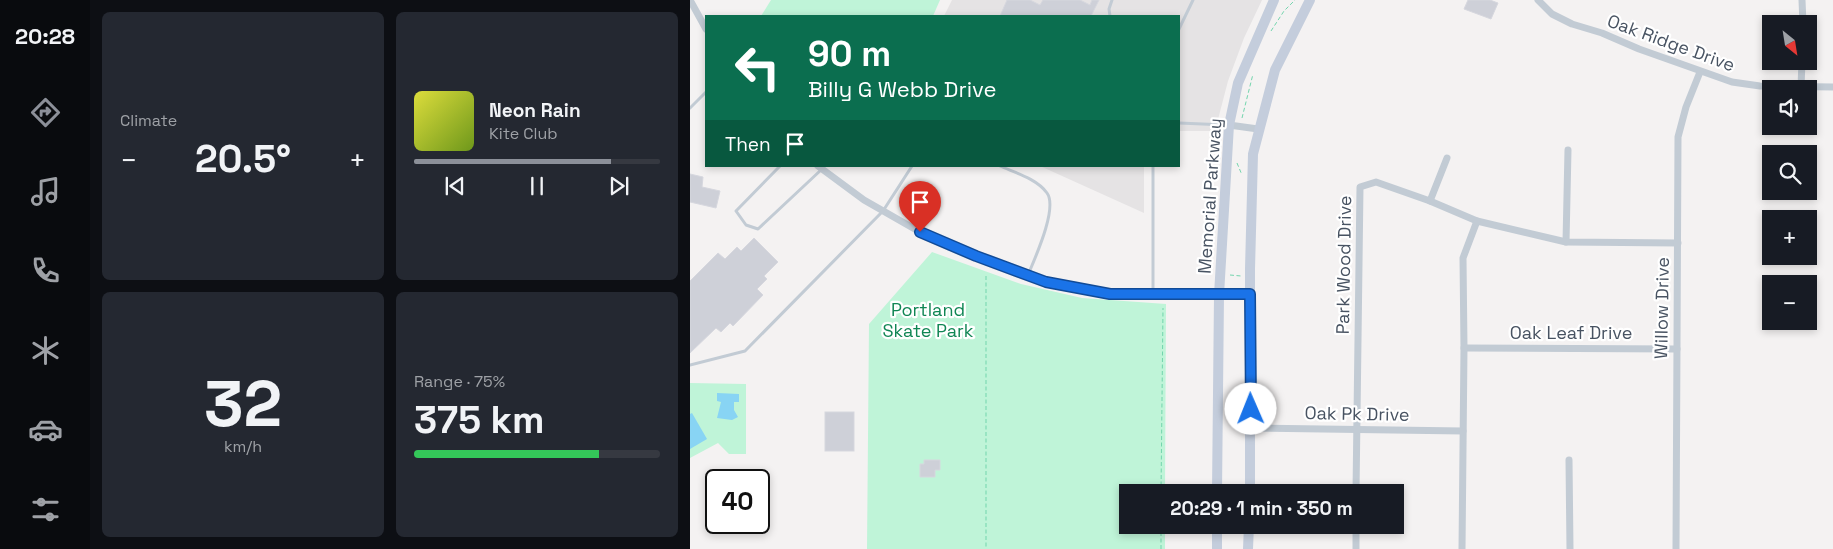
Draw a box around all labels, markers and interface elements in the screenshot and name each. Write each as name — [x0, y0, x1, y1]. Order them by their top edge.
street label: Oak Ridge Drive — [1604, 9, 1738, 76]
north arrow — [1762, 15, 1818, 70]
map controls — [1762, 15, 1817, 330]
text: 20:28 — [15, 22, 75, 50]
text: 90 m — [808, 32, 891, 76]
icon: left — [725, 35, 790, 100]
text: Billy G Webb Drive — [808, 75, 997, 103]
button: sound — [1762, 80, 1817, 135]
icon: directions — [28, 95, 63, 130]
text: Neon Rain — [489, 98, 581, 123]
text: Climate — [120, 110, 177, 131]
street label: Memorial Parkway — [1193, 117, 1226, 275]
text: Kite Club — [489, 123, 558, 144]
icon: arrive — [781, 130, 809, 158]
text: Then — [725, 132, 771, 157]
text: 20.5° — [195, 135, 291, 183]
text: − — [120, 142, 137, 178]
text: + — [349, 142, 366, 178]
button: search — [1762, 145, 1817, 200]
icon: previous — [441, 172, 469, 200]
icon: pause — [523, 172, 551, 200]
icon: next — [605, 172, 633, 200]
icon: music — [28, 174, 63, 209]
pin — [899, 181, 941, 232]
icon: arrive — [906, 188, 934, 216]
street label: Park Wood Drive — [1331, 195, 1356, 335]
button: + — [1762, 210, 1817, 265]
icon: phone — [28, 253, 63, 288]
street label: Willow Drive — [1649, 257, 1674, 359]
button: − — [1762, 275, 1817, 330]
park label: Portland Skate Park — [883, 298, 974, 342]
street label: Oak Leaf Drive — [1510, 321, 1632, 344]
icon: climate — [28, 333, 63, 368]
text: 32 — [204, 362, 282, 445]
text: Range · 75% — [414, 371, 505, 392]
position arrow — [1224, 382, 1276, 434]
text: 375 km — [414, 396, 545, 444]
street label: Oak Pk Drive — [1304, 401, 1410, 426]
icon: car — [28, 412, 63, 447]
text: km/h — [224, 436, 262, 457]
speed limit sign: 40 — [705, 469, 770, 534]
icon: filters — [28, 492, 63, 527]
text: 20:29 · 1 min · 350 m — [1170, 496, 1353, 521]

